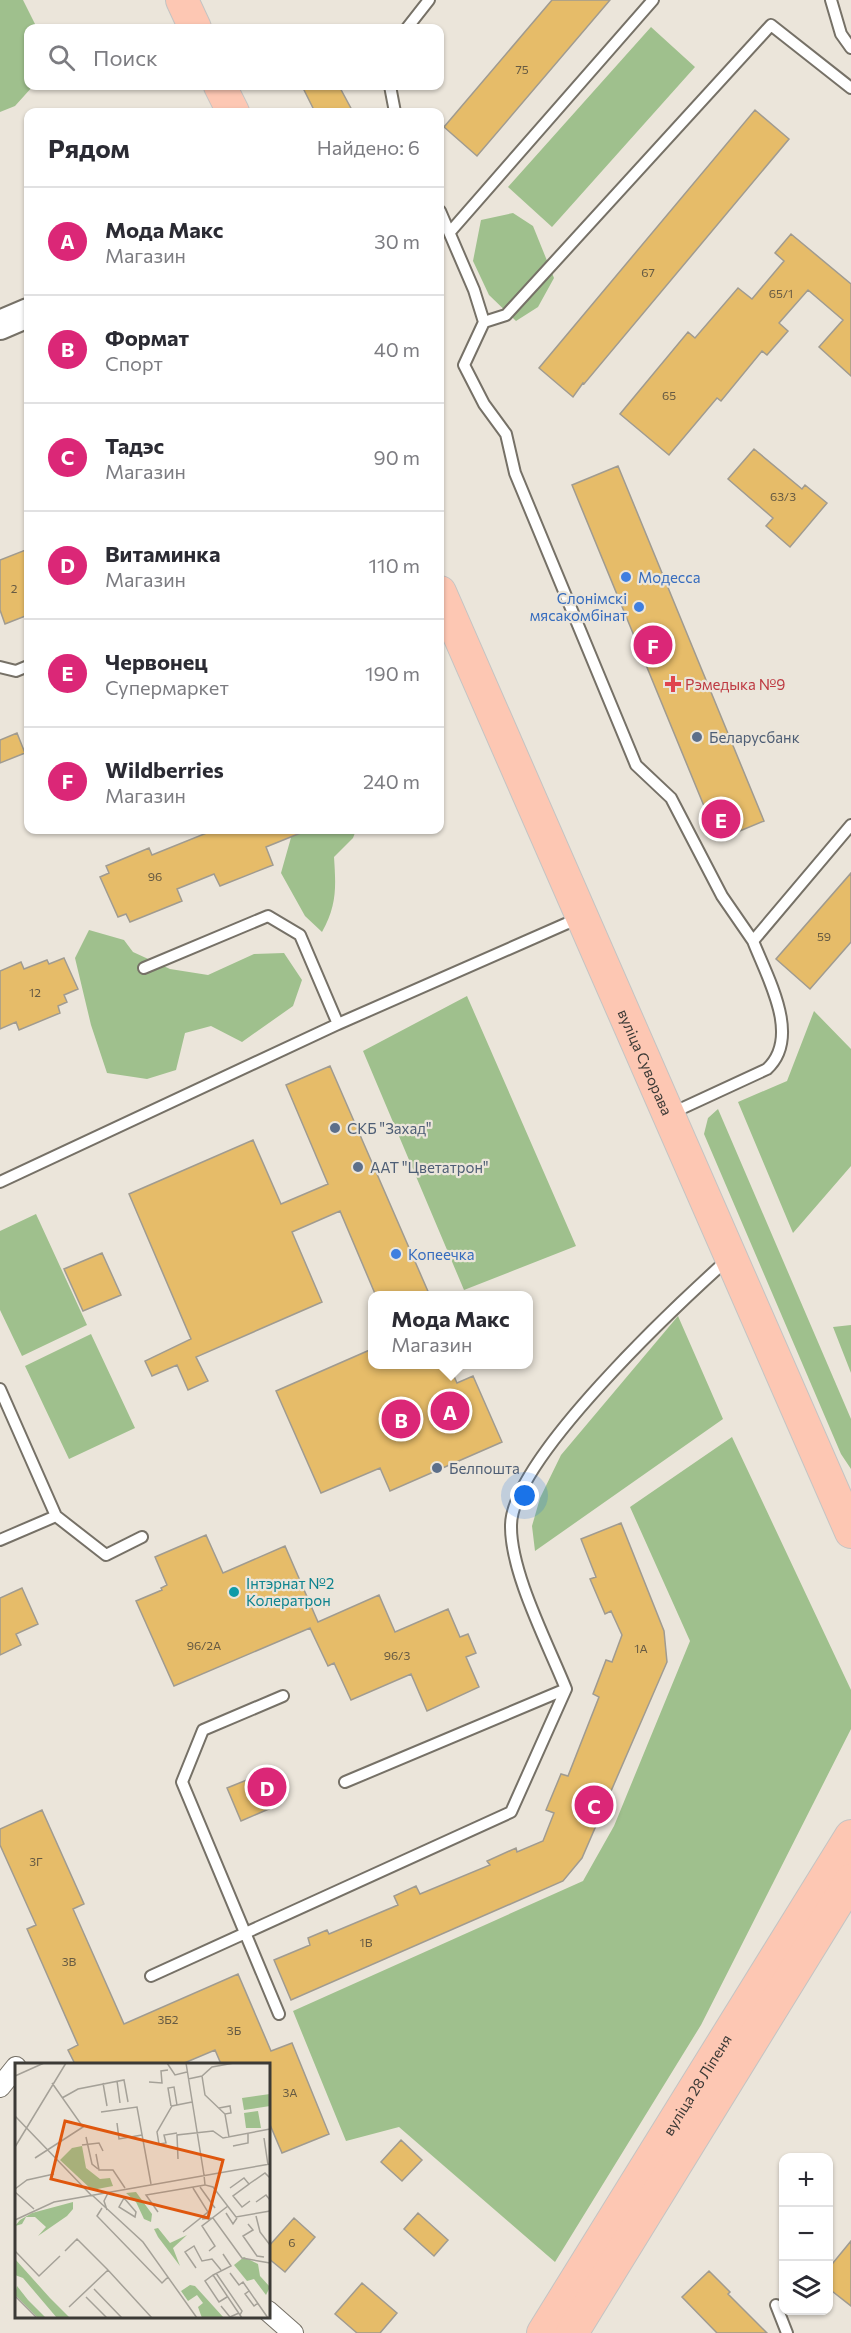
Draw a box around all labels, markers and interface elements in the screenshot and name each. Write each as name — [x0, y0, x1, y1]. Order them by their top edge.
search box — [24, 24, 444, 90]
icon: search — [45, 41, 78, 74]
text: Поиск — [93, 44, 158, 71]
house number: 75 — [515, 62, 529, 76]
text: Рядом — [48, 132, 130, 163]
text: Найдено: 6 — [317, 135, 420, 159]
text: Мода Макс — [105, 216, 223, 243]
text: A — [60, 229, 75, 253]
text: 30 m — [374, 229, 420, 253]
text: Магазин — [105, 243, 186, 267]
house number: 67 — [641, 265, 655, 279]
house number: 65/1 — [769, 286, 793, 300]
text: Формат — [105, 324, 189, 351]
text: B — [61, 337, 74, 361]
text: 40 m — [374, 337, 420, 361]
text: Спорт — [105, 351, 163, 375]
house number: 65 — [662, 388, 676, 402]
text: Тадэс — [105, 432, 164, 459]
text: C — [61, 445, 74, 469]
text: 90 m — [374, 445, 420, 469]
text: Магазин — [105, 459, 186, 483]
house number: 63/3 — [770, 489, 796, 503]
text: Витаминка — [105, 540, 220, 567]
text: D — [60, 553, 75, 577]
text: 110 m — [369, 553, 420, 577]
text: Магазин — [105, 567, 186, 591]
place label: Модесса — [638, 568, 700, 586]
marker: Модесса — [619, 570, 633, 584]
house number: 2 — [11, 581, 18, 595]
place label: Слонімскі мясакомбінат — [530, 589, 627, 624]
marker: Слонімскі мясакомбінат — [632, 600, 646, 614]
pin: F — [634, 622, 672, 668]
text: Червонец — [105, 648, 208, 675]
text: E — [62, 661, 73, 685]
text: 190 m — [365, 661, 420, 685]
text: Супермаркет — [105, 675, 229, 699]
place label: Рэмедыка №9 — [685, 675, 785, 693]
marker: Рэмедыка №9 — [666, 677, 680, 691]
place label: Беларусбанк — [709, 728, 800, 746]
marker: Беларусбанк — [690, 730, 704, 744]
text: Wildberries — [105, 756, 224, 783]
text: F — [62, 769, 73, 793]
text: 240 m — [363, 769, 420, 793]
text: Магазин — [105, 783, 186, 807]
pin: E — [702, 796, 740, 842]
house number: 96 — [148, 869, 162, 883]
house number: 59 — [817, 929, 831, 943]
house number: 12 — [29, 985, 41, 999]
street label: вуліца Суворава — [614, 1006, 677, 1118]
place label: СКБ "Захад" — [347, 1119, 432, 1137]
marker: СКБ "Захад" — [328, 1121, 342, 1135]
place label: ААТ "Цветатрон" — [370, 1158, 489, 1176]
marker: ААТ "Цветатрон" — [351, 1160, 365, 1174]
place label: Копеечка — [408, 1245, 475, 1263]
marker: Копеечка — [389, 1247, 403, 1261]
popup — [368, 1291, 533, 1369]
text: Мода Макс — [391, 1305, 510, 1332]
text: Магазин — [391, 1332, 472, 1356]
pin: A — [430, 1388, 470, 1434]
pin: B — [382, 1396, 420, 1442]
place label: Белпошта — [449, 1459, 520, 1477]
marker: Белпошта — [430, 1461, 444, 1475]
your location — [510, 1481, 539, 1510]
place label: Інтэрнат №2 Колератрон — [246, 1574, 334, 1609]
marker: Інтэрнат №2 Колератрон — [227, 1585, 241, 1599]
house number: 96/2А — [187, 1638, 221, 1652]
house number: 1А — [634, 1641, 648, 1655]
house number: 96/3 — [384, 1648, 410, 1662]
pin: D — [248, 1764, 286, 1810]
pin: C — [574, 1782, 614, 1828]
house number: 3Г — [29, 1854, 43, 1868]
house number: 1В — [360, 1935, 373, 1949]
house number: 3В — [62, 1954, 77, 1968]
house number: 3Б2 — [157, 2012, 179, 2026]
house number: 3Б — [227, 2023, 242, 2037]
street label: вуліца 28 Ліпеня — [659, 2031, 735, 2139]
inset map — [15, 2063, 270, 2318]
house number: 3А — [283, 2085, 297, 2099]
map controls — [779, 2153, 833, 2315]
button: + — [779, 2153, 833, 2207]
button: − — [779, 2207, 833, 2261]
house number: 6 — [288, 2235, 296, 2249]
button: layers — [779, 2261, 833, 2315]

